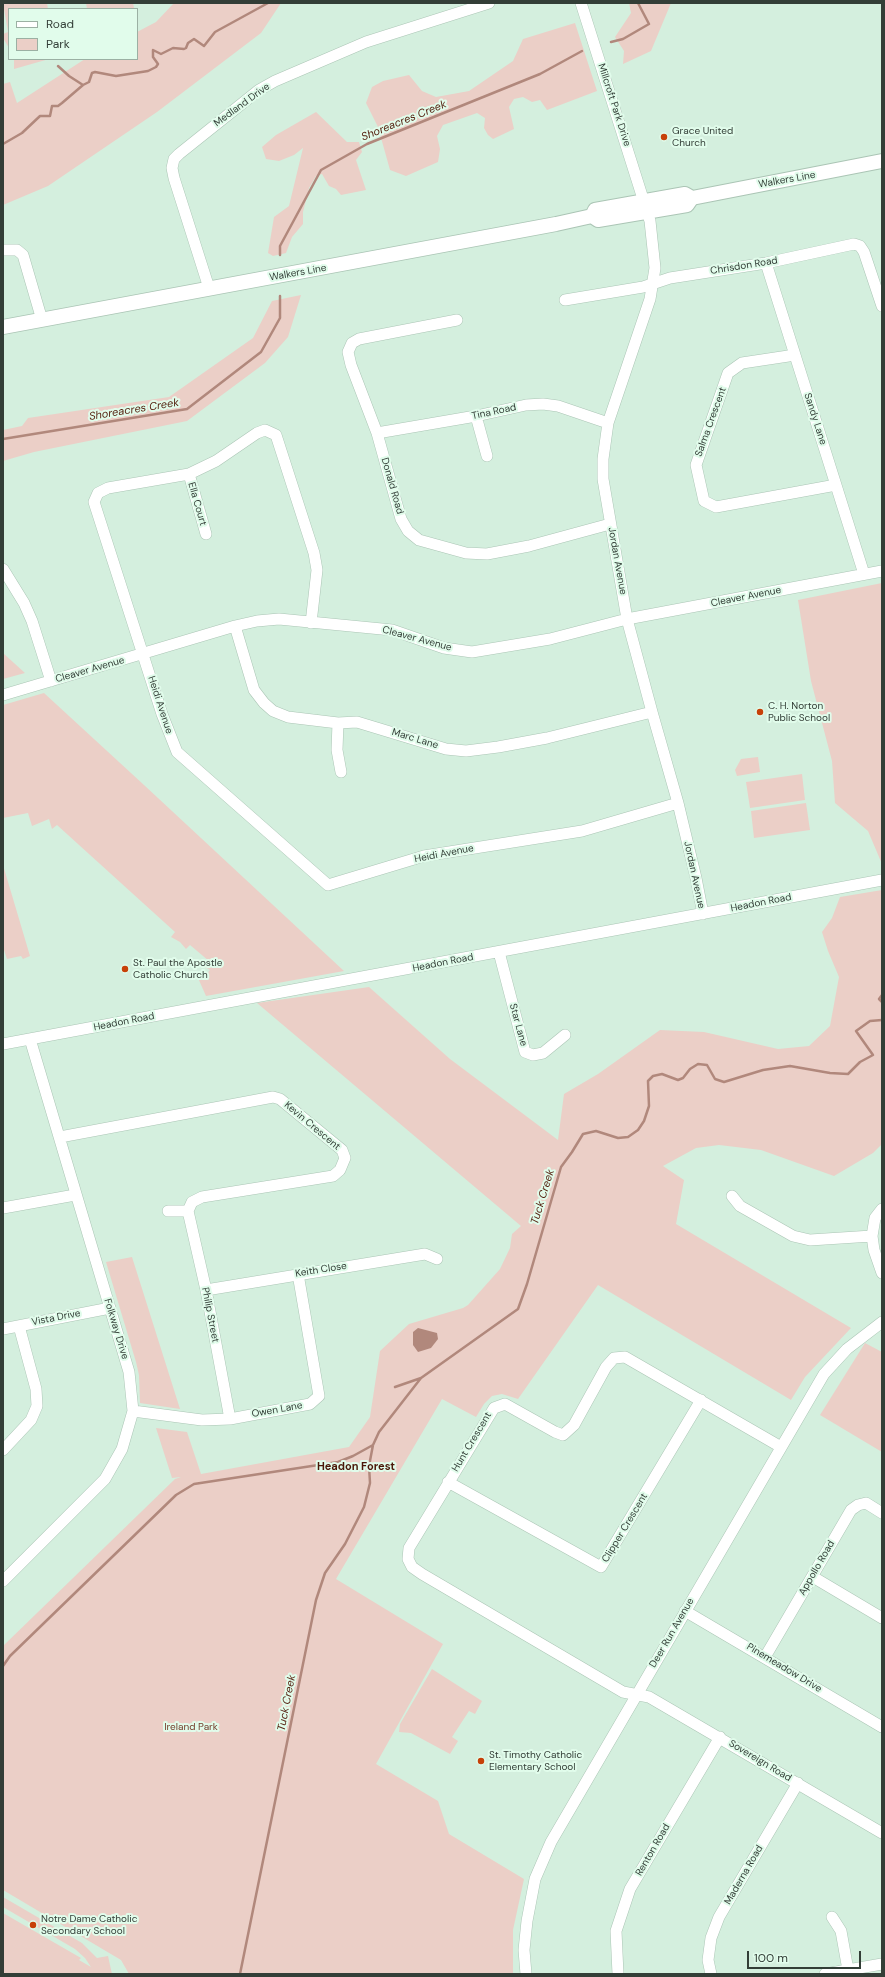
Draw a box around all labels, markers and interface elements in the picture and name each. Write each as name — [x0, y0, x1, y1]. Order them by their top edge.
legend — [8, 8, 138, 60]
text: Road — [46, 16, 74, 32]
text: Park — [46, 36, 70, 52]
street label: Millcroft Park Drive — [595, 62, 633, 148]
street label: Medland Drive — [212, 81, 272, 129]
water label: Shoreacres Creek — [359, 98, 449, 144]
place label: Grace United Church — [672, 125, 733, 148]
marker: Grace United Church — [659, 132, 669, 142]
street label: Walkers Line — [758, 169, 816, 191]
street label: Chrisdon Road — [710, 255, 778, 277]
street label: Walkers Line — [269, 262, 327, 284]
street label: Salma Crescent — [693, 386, 729, 458]
street label: Sandy Lane — [801, 392, 829, 446]
water label: Shoreacres Creek — [88, 396, 180, 424]
street label: Tina Road — [471, 401, 517, 423]
street label: Donald Road — [378, 456, 406, 516]
street label: Ella Court — [185, 481, 209, 527]
street label: Jordan Avenue — [605, 526, 629, 596]
street label: Cleaver Avenue — [710, 584, 782, 610]
street label: Cleaver Avenue — [381, 624, 453, 654]
street label: Cleaver Avenue — [54, 654, 126, 686]
street label: Heidi Avenue — [145, 675, 175, 735]
place label: C. H. Norton Public School — [768, 700, 830, 724]
marker: C. H. Norton Public School — [755, 707, 765, 717]
street label: Marc Lane — [390, 726, 440, 752]
street label: Jordan Avenue — [681, 840, 707, 910]
street label: Heidi Avenue — [413, 842, 475, 866]
street label: Headon Road — [730, 891, 792, 915]
street label: Headon Road — [412, 951, 474, 975]
place label: St. Paul the Apostle Catholic Church — [133, 957, 222, 980]
marker: St. Paul the Apostle Catholic Church — [120, 964, 130, 974]
street label: Star Lane — [507, 1002, 529, 1048]
street label: Headon Road — [93, 1010, 155, 1034]
street label: Kevin Crescent — [282, 1099, 342, 1153]
water label: Tuck Creek — [528, 1168, 558, 1226]
street label: Keith Close — [294, 1260, 348, 1280]
street label: Philip Street — [199, 1286, 221, 1344]
street label: Folkway Drive — [101, 1297, 131, 1361]
street label: Vista Drive — [31, 1307, 81, 1329]
street label: Owen Lane — [251, 1400, 303, 1420]
street label: Hunt Crescent — [450, 1410, 494, 1474]
district label: Headon Forest — [317, 1460, 395, 1474]
street label: Clipper Crescent — [600, 1491, 650, 1565]
street label: Appollo Road — [796, 1538, 838, 1598]
street label: Deer Run Avenue — [647, 1596, 697, 1670]
street label: Pinemeadow Drive — [744, 1641, 824, 1695]
water label: Tuck Creek — [275, 1674, 299, 1732]
park label: Ireland Park — [164, 1721, 218, 1733]
street label: Sovereign Road — [726, 1738, 794, 1784]
place label: St. Timothy Catholic Elementary School — [489, 1749, 582, 1772]
marker: St. Timothy Catholic Elementary School — [476, 1756, 486, 1766]
street label: Renton Road — [633, 1822, 673, 1878]
street label: Maderna Road — [722, 1843, 766, 1907]
place label: Notre Dame Catholic Secondary School — [41, 1913, 137, 1936]
marker: Notre Dame Catholic Secondary School — [28, 1920, 38, 1930]
scale bar — [749, 1943, 863, 1969]
text: 100 m — [754, 1950, 788, 1966]

